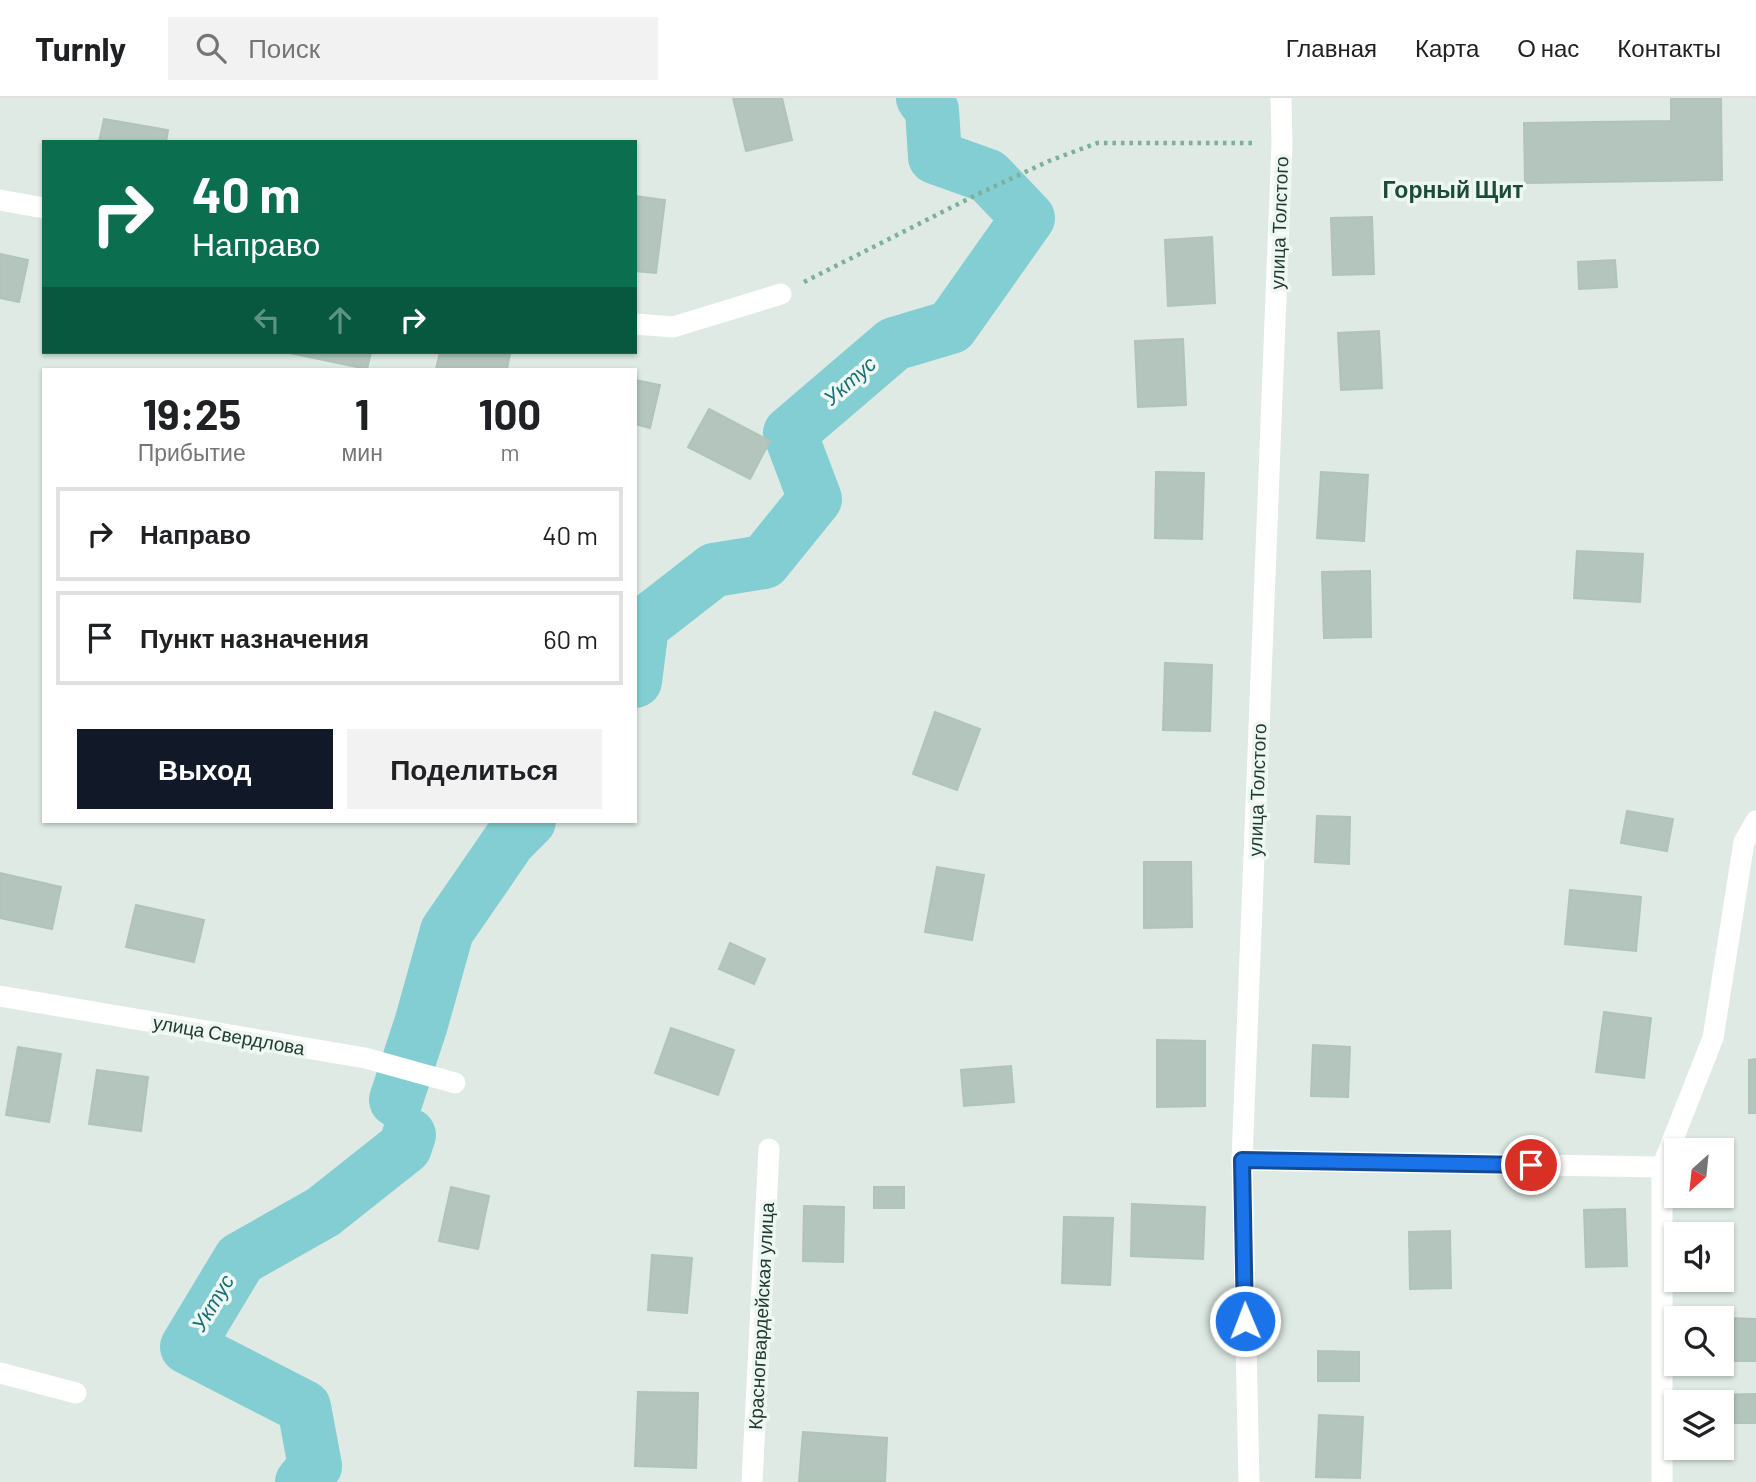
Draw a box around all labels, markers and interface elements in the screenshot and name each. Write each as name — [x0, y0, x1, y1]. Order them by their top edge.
search box — [168, 17, 658, 80]
text: Turnly — [35, 28, 126, 68]
icon: search — [192, 29, 230, 67]
text: Поиск — [248, 32, 320, 63]
text: Главная — [1286, 33, 1377, 62]
text: Карта — [1415, 33, 1479, 62]
text: О нас — [1517, 33, 1579, 62]
text: Контакты — [1617, 33, 1721, 62]
street label: улица Толстого — [1265, 156, 1292, 290]
text: 40 m — [192, 164, 300, 223]
icon: right — [77, 168, 168, 259]
district label: Горный Щит — [1382, 175, 1524, 203]
text: Направо — [192, 224, 320, 262]
icon: left — [248, 301, 286, 339]
icon: ahead — [321, 301, 359, 339]
icon: right — [394, 301, 432, 339]
water label: Уктус — [817, 350, 881, 410]
text: 19:25 — [142, 388, 241, 438]
text: 1 — [355, 388, 370, 438]
text: 100 — [479, 388, 541, 438]
text: Прибытие — [138, 438, 246, 466]
text: мин — [341, 438, 383, 466]
text: m — [500, 438, 519, 466]
icon: right — [81, 515, 119, 553]
text: Направо — [140, 518, 251, 549]
text: 40 m — [542, 519, 598, 550]
icon: arrive — [81, 619, 119, 657]
text: Пункт назначения — [140, 622, 369, 653]
text: 60 m — [543, 623, 598, 654]
street label: улица Толстого — [1243, 723, 1270, 857]
button: Выход — [77, 729, 333, 809]
button: Поделиться — [347, 729, 602, 809]
street label: улица Свердлова — [151, 1010, 307, 1059]
pin — [1501, 1135, 1561, 1195]
north arrow — [1664, 1138, 1734, 1208]
map controls — [1664, 1138, 1734, 1460]
icon: arrive — [1512, 1146, 1550, 1184]
street label: Красногвардейская улица — [743, 1201, 778, 1430]
button: sound — [1664, 1222, 1734, 1292]
water label: Уктус — [185, 1269, 238, 1336]
position arrow — [1208, 1284, 1282, 1358]
button: search — [1664, 1306, 1734, 1376]
button: layers — [1664, 1390, 1734, 1460]

